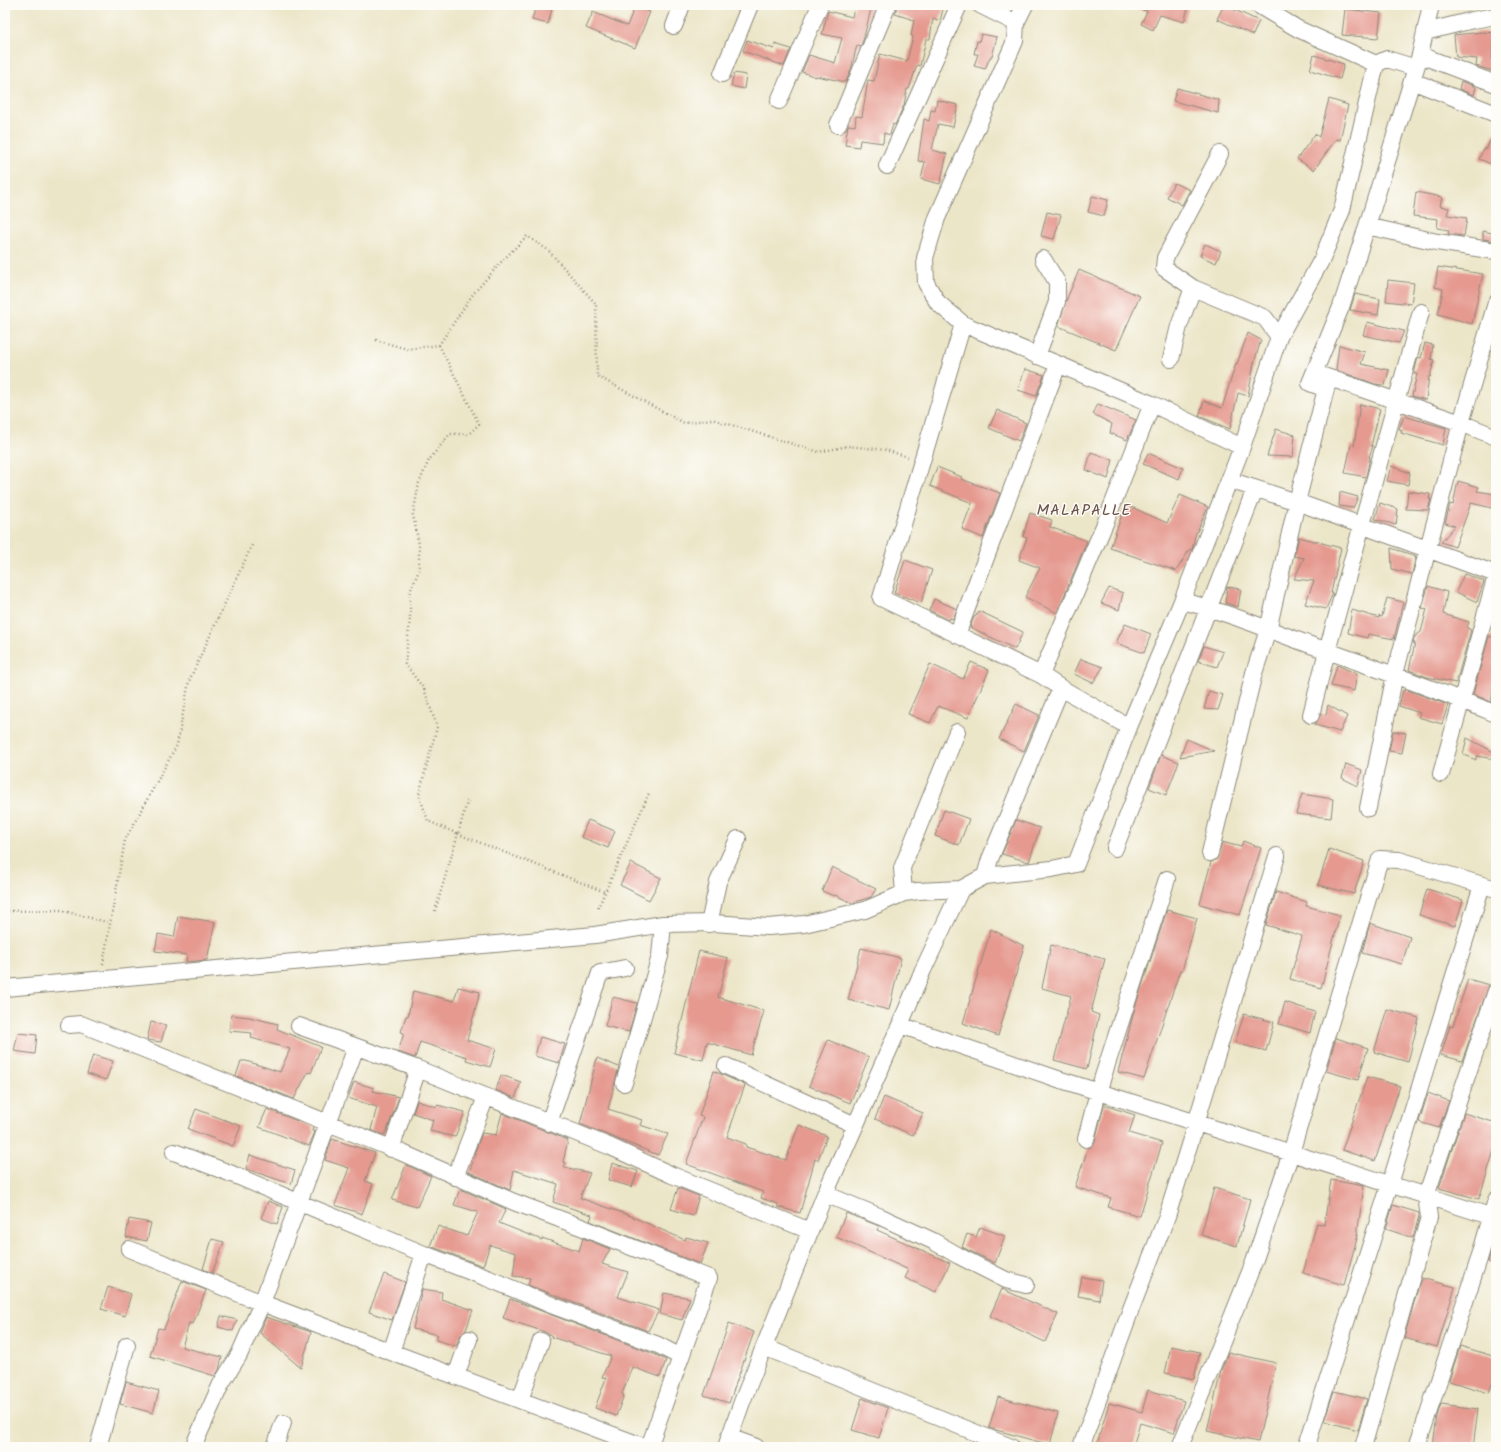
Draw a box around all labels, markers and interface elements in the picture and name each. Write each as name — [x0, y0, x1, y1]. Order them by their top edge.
district label: MALAPALLE — [1036, 498, 1132, 523]

